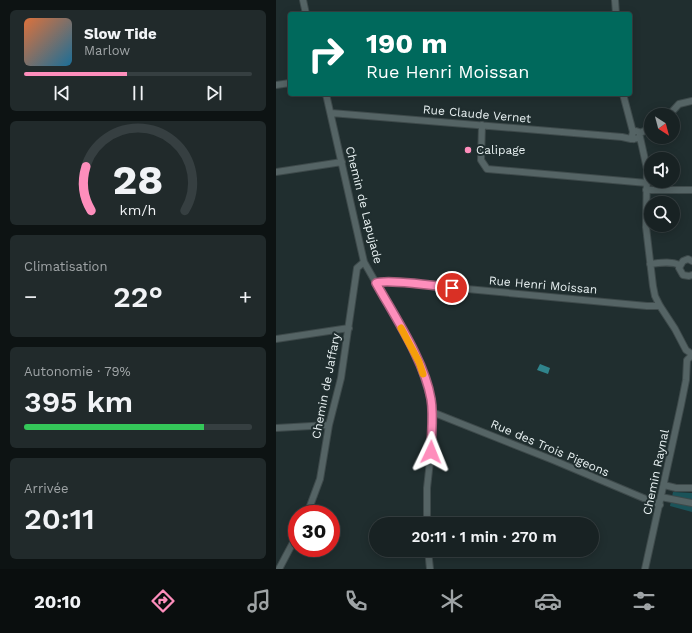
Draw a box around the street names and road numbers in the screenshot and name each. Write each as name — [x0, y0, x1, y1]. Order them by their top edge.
street label: Rue Claude Vernet — [422, 102, 532, 126]
street label: Chemin de Lapujade — [343, 145, 385, 265]
street label: Rue Henri Moissan — [488, 273, 598, 297]
street label: Chemin de Jaffary — [309, 331, 343, 440]
street label: Rue des Trois Pigeons — [489, 417, 611, 479]
street label: Chemin Raynal — [640, 428, 672, 516]

